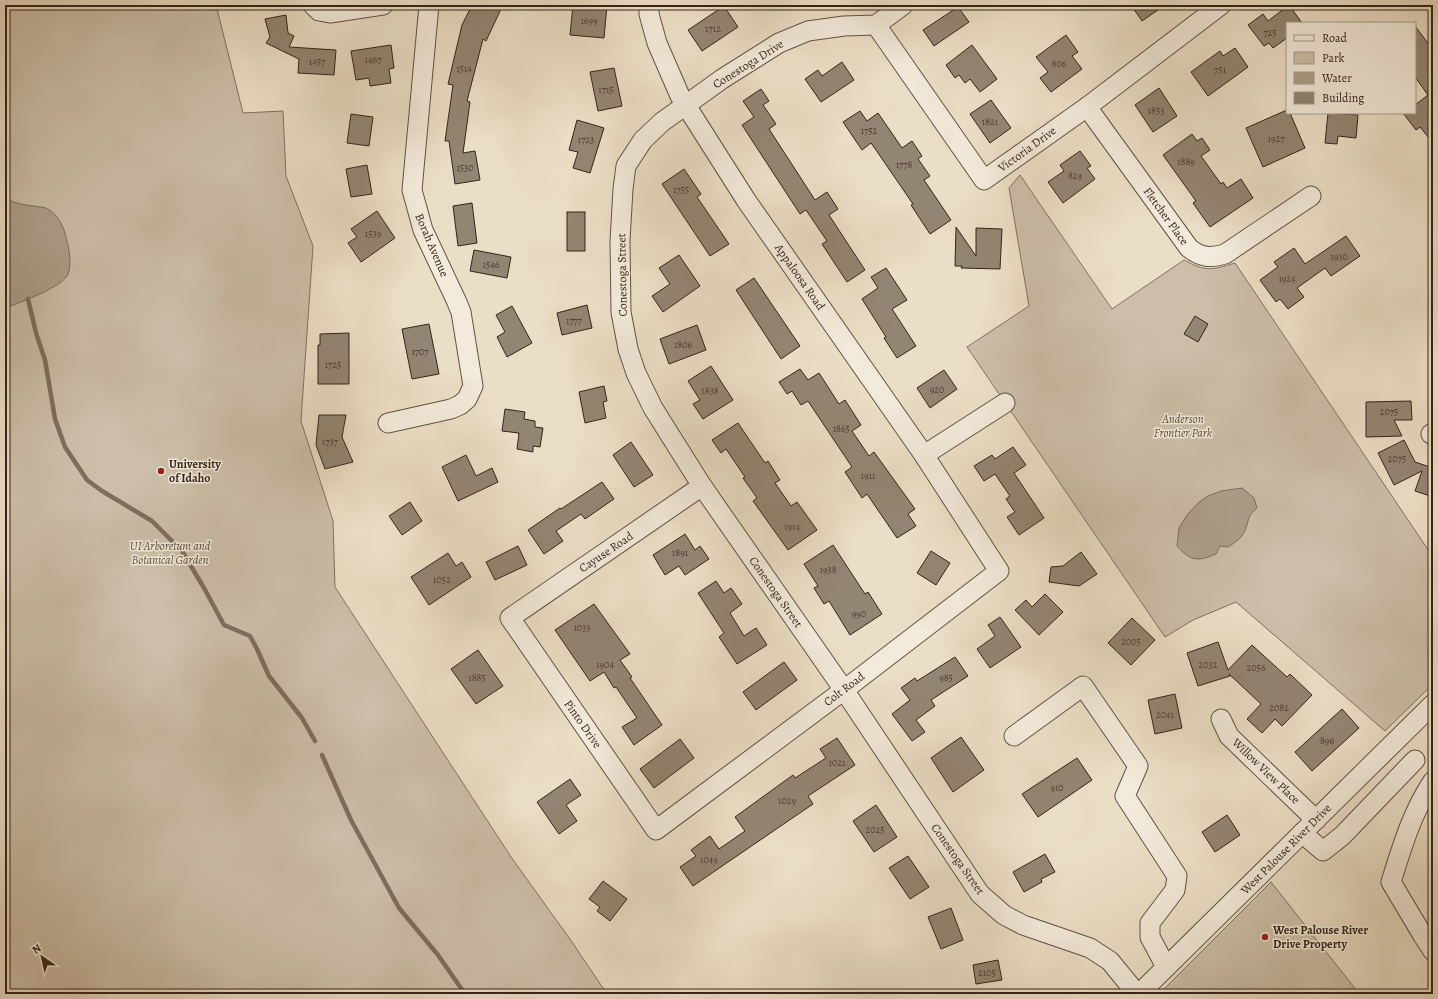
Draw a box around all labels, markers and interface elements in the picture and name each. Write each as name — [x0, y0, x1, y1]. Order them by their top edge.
house number: 1699 — [580, 14, 598, 27]
house number: 1712 — [705, 22, 721, 35]
legend — [1286, 22, 1416, 114]
house number: 725 — [1263, 26, 1277, 39]
text: Road — [1322, 30, 1348, 46]
street label: Conestoga Drive — [710, 36, 786, 92]
text: Park — [1322, 50, 1345, 66]
house number: 1467 — [365, 53, 382, 66]
house number: 1457 — [309, 55, 326, 68]
house number: 806 — [1052, 57, 1067, 70]
house number: 1514 — [456, 62, 472, 75]
house number: 751 — [1214, 63, 1227, 76]
text: Water — [1321, 70, 1352, 86]
house number: 1715 — [598, 83, 614, 96]
text: Building — [1322, 90, 1364, 106]
house number: 1853 — [1148, 104, 1164, 117]
house number: 1821 — [982, 115, 999, 128]
street label: Victoria Drive — [994, 123, 1059, 176]
house number: 1752 — [861, 124, 878, 137]
house number: 1927 — [1268, 132, 1285, 145]
house number: 1723 — [578, 133, 594, 146]
house number: 1889 — [1177, 155, 1195, 168]
house number: 1778 — [896, 158, 912, 171]
house number: 1530 — [456, 161, 474, 174]
house number: 829 — [1068, 169, 1083, 182]
house number: 1755 — [673, 183, 689, 196]
street label: Fletcher Place — [1140, 184, 1192, 248]
street label: Borah Avenue — [411, 211, 453, 279]
house number: 1539 — [365, 227, 382, 240]
street label: Conestoga Street — [613, 233, 631, 317]
street label: Appaloosa Road — [771, 240, 829, 314]
house number: 1930 — [1330, 250, 1348, 263]
house number: 1546 — [483, 258, 500, 271]
house number: 1924 — [1278, 272, 1296, 285]
house number: 1777 — [566, 314, 583, 327]
house number: 1806 — [674, 338, 692, 351]
house number: 1707 — [411, 345, 429, 358]
house number: 1725 — [325, 358, 341, 371]
house number: 920 — [930, 383, 944, 396]
house number: 1838 — [701, 384, 719, 397]
house number: 2075 — [1380, 405, 1398, 418]
park label: Anderson Frontier Park — [1154, 411, 1213, 441]
house number: 1865 — [832, 422, 850, 435]
house number: 1737 — [322, 435, 339, 448]
house number: 2075 — [1388, 452, 1406, 465]
place label: University of Idaho — [169, 456, 221, 486]
marker: University of Idaho — [156, 466, 166, 476]
house number: 1911 — [861, 469, 876, 482]
house number: 1914 — [784, 520, 800, 533]
street label: Cayuse Road — [576, 528, 637, 576]
park label: UI Arboretum and Botanical Garden — [130, 538, 211, 568]
house number: 1891 — [672, 546, 689, 559]
street label: Conestoga Street — [746, 553, 806, 631]
house number: 1938 — [820, 563, 837, 576]
house number: 1052 — [433, 573, 451, 586]
house number: 990 — [852, 607, 866, 620]
house number: 1033 — [573, 621, 591, 634]
house number: 2005 — [1121, 635, 1141, 648]
house number: 1904 — [596, 658, 614, 671]
house number: 2032 — [1199, 658, 1218, 671]
house number: 2056 — [1247, 661, 1266, 674]
street label: Colt Road — [820, 668, 868, 710]
house number: 1885 — [468, 671, 486, 684]
house number: 985 — [939, 671, 953, 684]
street label: Pinto Drive — [560, 697, 606, 751]
house number: 2082 — [1269, 701, 1289, 714]
house number: 2041 — [1156, 708, 1175, 721]
street label: Willow View Place — [1228, 734, 1303, 807]
house number: 896 — [1320, 734, 1334, 747]
house number: 1021 — [829, 756, 846, 769]
house number: 910 — [1050, 781, 1064, 794]
house number: 1029 — [778, 794, 796, 807]
street label: West Palouse River Drive — [1237, 800, 1335, 898]
street label: Conestoga Street — [928, 820, 988, 898]
house number: 2025 — [865, 823, 885, 836]
house number: 1049 — [700, 853, 718, 866]
place label: West Palouse River Drive Property — [1272, 922, 1368, 952]
marker: West Palouse River Drive Property — [1260, 932, 1270, 942]
north arrow — [22, 937, 62, 977]
text: N — [29, 941, 44, 958]
house number: 2105 — [978, 966, 996, 979]

